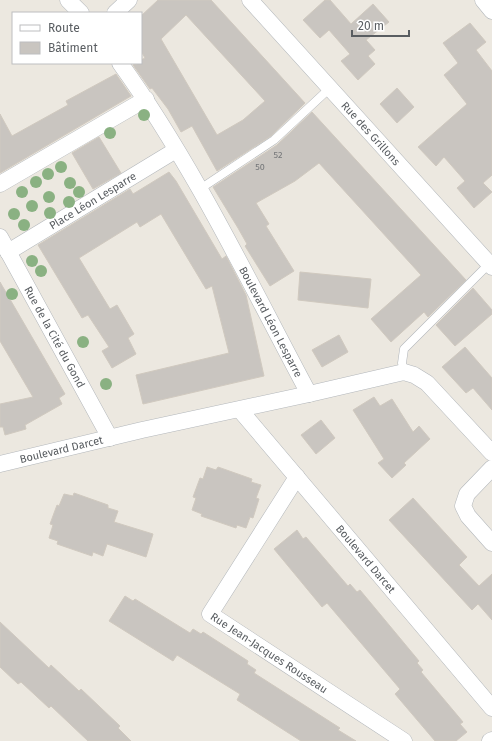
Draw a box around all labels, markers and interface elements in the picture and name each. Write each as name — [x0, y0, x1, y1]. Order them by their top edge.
legend — [12, 12, 142, 64]
scale bar — [352, 12, 409, 38]
text: 20 m — [358, 19, 384, 33]
text: Route — [48, 21, 80, 35]
text: Bâtiment — [48, 41, 98, 55]
street label: Rue des Grillons — [339, 99, 403, 168]
house number: 52 — [274, 150, 282, 160]
house number: 50 — [255, 162, 265, 172]
street label: Place Léon Lesparre — [47, 169, 138, 232]
street label: Boulevard Léon Lesparre — [237, 264, 305, 380]
street label: Rue de la Cité du Gond — [22, 284, 88, 390]
street label: Boulevard Darcet — [18, 433, 104, 466]
street label: Boulevard Darcet — [333, 522, 398, 596]
street label: Rue Jean-Jacques Rousseau — [208, 610, 330, 696]

